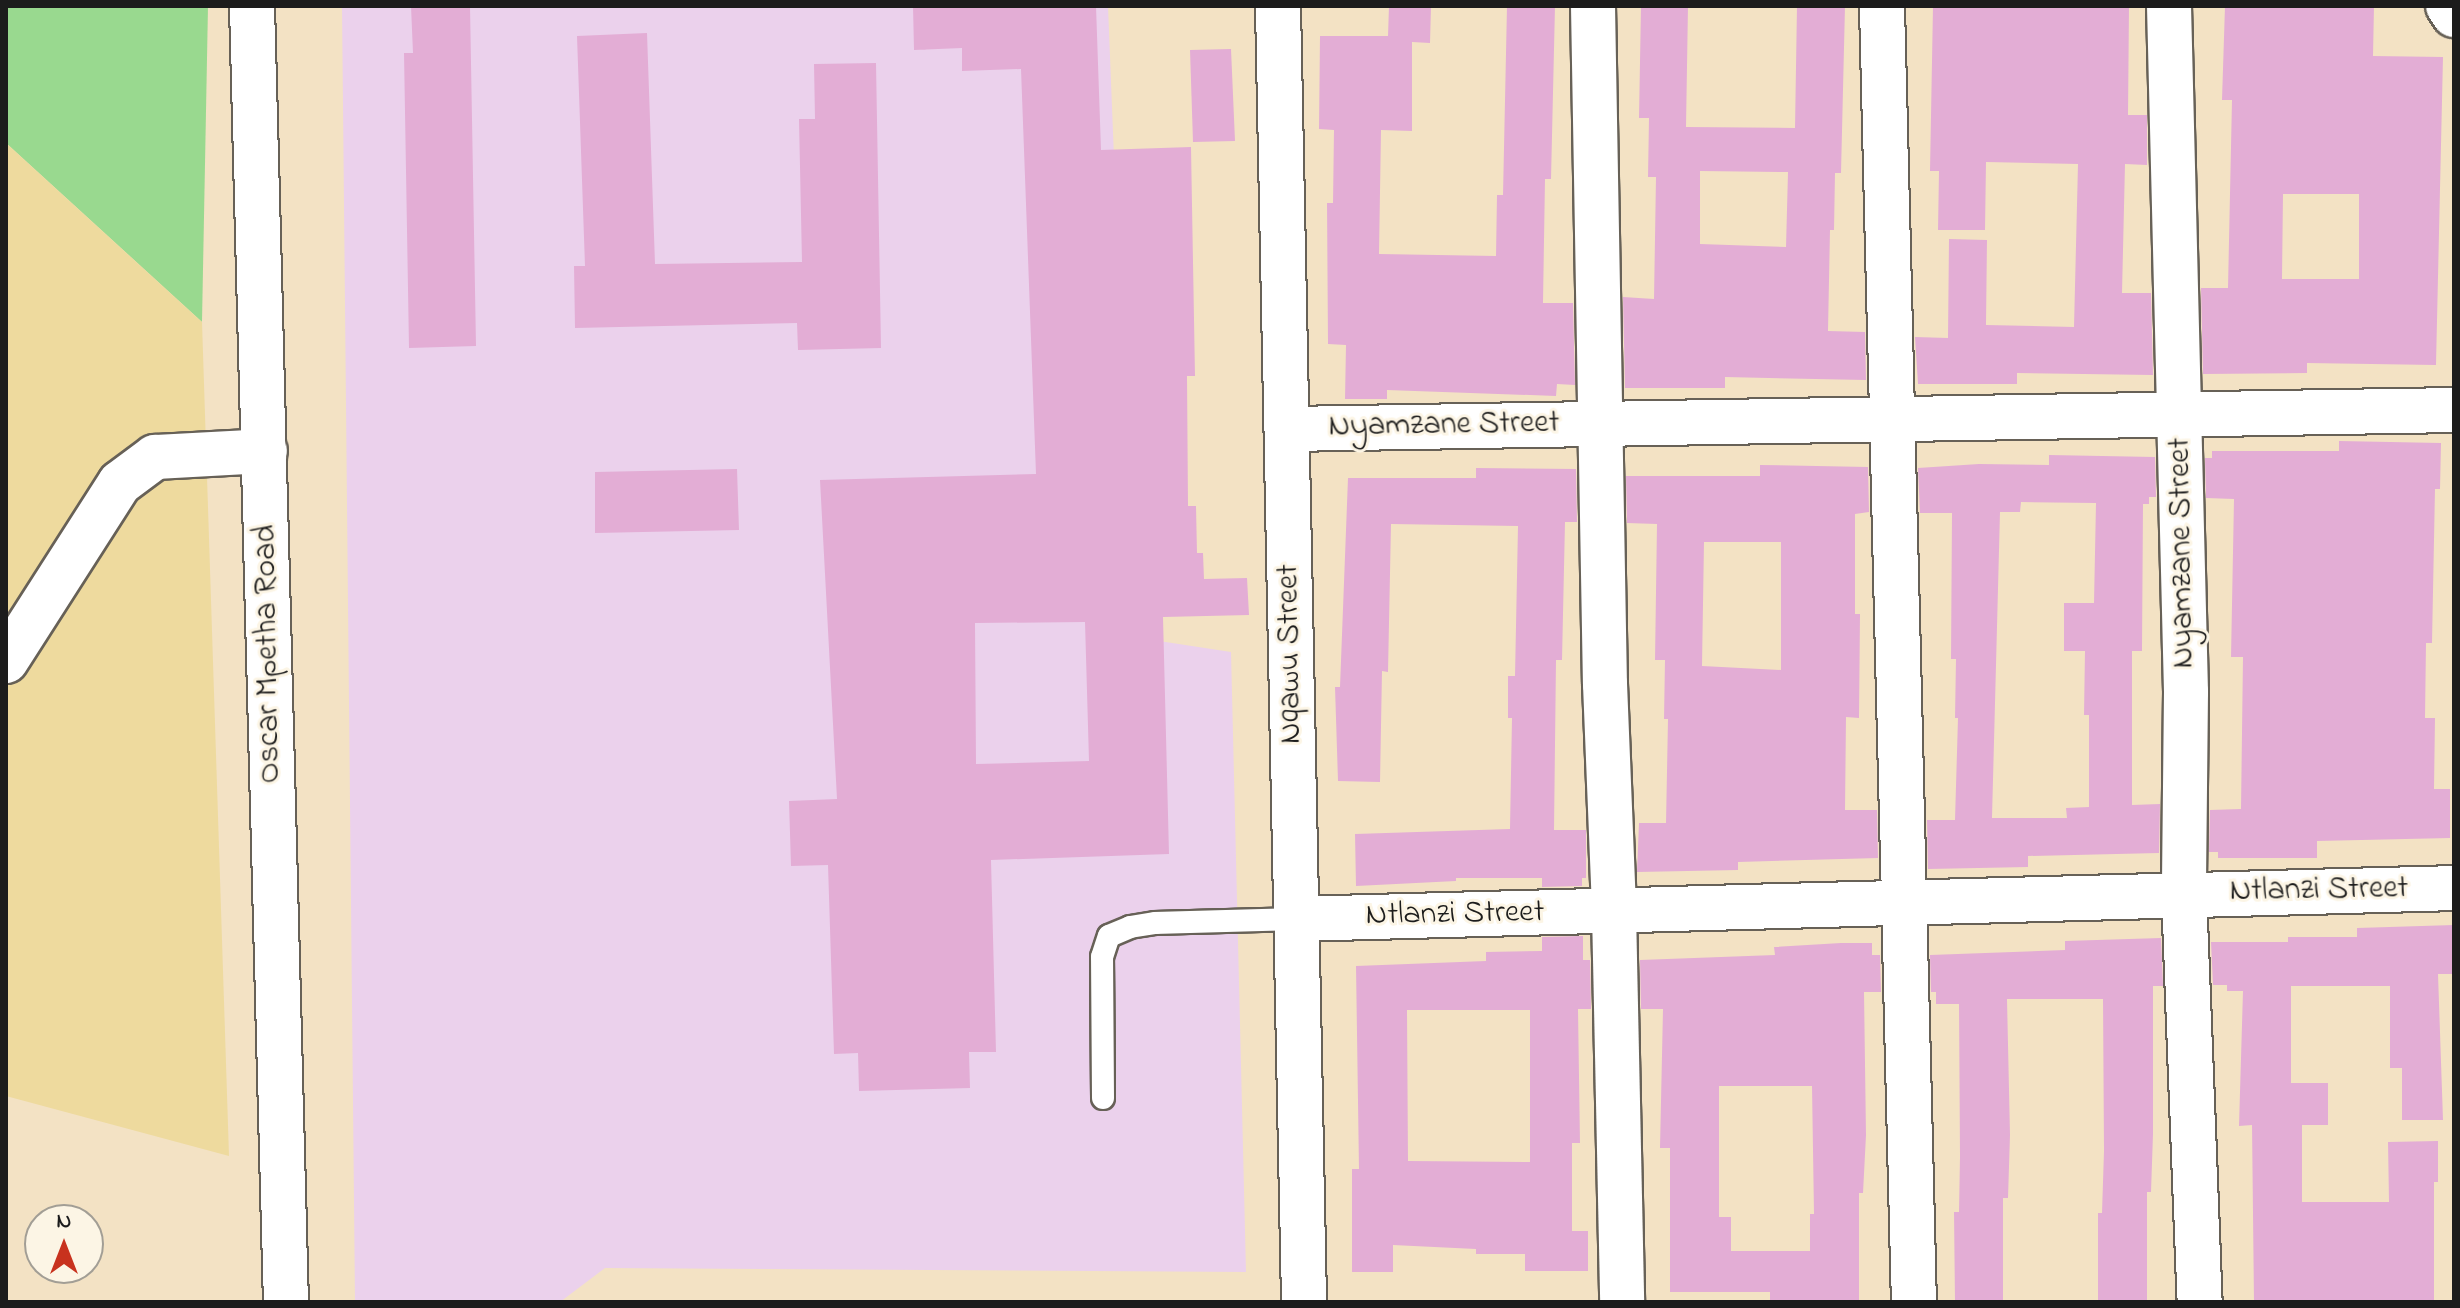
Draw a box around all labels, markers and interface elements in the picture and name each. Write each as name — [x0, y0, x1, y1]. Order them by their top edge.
street label: Nyamzane Street — [1328, 405, 1560, 447]
street label: Nyamzane Street — [2162, 437, 2204, 669]
street label: Oscar Mpetha Road — [248, 524, 290, 784]
street label: Nqawu Street — [1270, 564, 1312, 744]
street label: Ntlanzi Street — [2229, 870, 2409, 912]
street label: Ntlanzi Street — [1365, 894, 1545, 936]
north arrow — [24, 1204, 104, 1284]
text: N — [57, 1206, 71, 1238]

